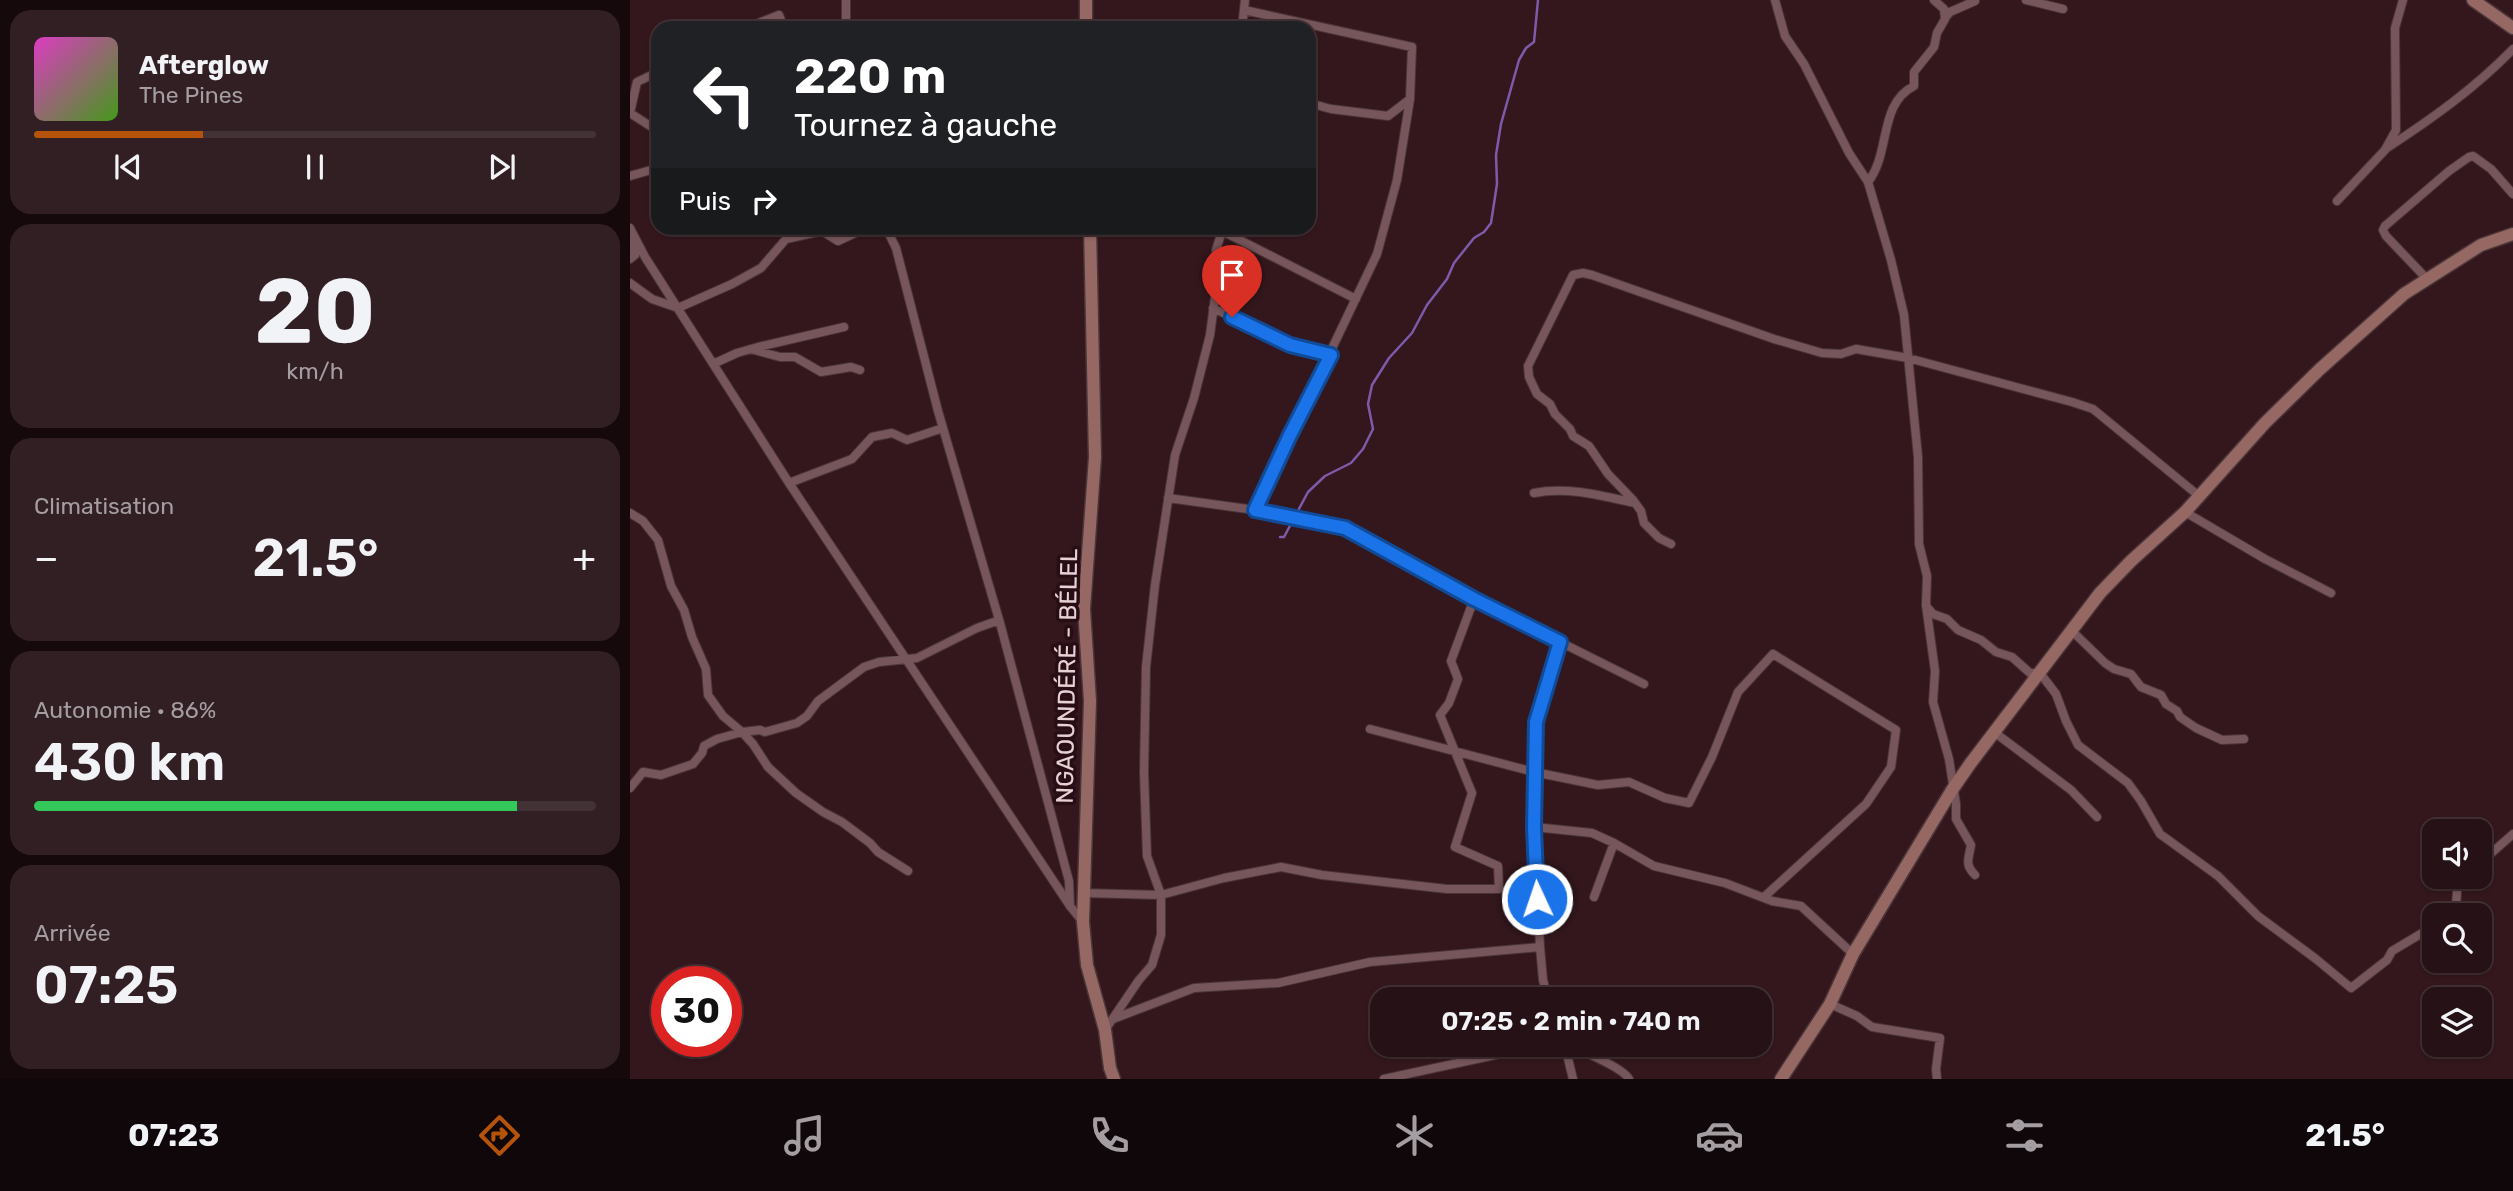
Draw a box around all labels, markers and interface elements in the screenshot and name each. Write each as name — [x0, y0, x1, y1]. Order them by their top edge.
text: 220 m — [794, 47, 946, 105]
icon: left — [679, 49, 770, 140]
text: Afterglow — [139, 50, 269, 81]
text: The Pines — [139, 81, 243, 109]
text: Tournez à gauche — [794, 106, 1057, 144]
icon: previous — [109, 148, 147, 186]
icon: pause — [296, 148, 334, 186]
icon: next — [483, 148, 521, 186]
icon: right — [745, 182, 783, 220]
text: Puis — [679, 186, 731, 217]
pin — [1202, 245, 1262, 317]
icon: arrive — [1213, 256, 1251, 294]
text: 20 — [254, 257, 376, 365]
text: km/h — [286, 357, 344, 385]
text: Climatisation — [34, 492, 174, 520]
text: 21.5° — [252, 527, 379, 589]
text: − — [34, 535, 59, 581]
text: + — [572, 535, 596, 581]
street label: NGAOUNDÉRÉ - BÉLEL — [1051, 548, 1083, 804]
text: Autonomie · 86% — [34, 696, 216, 724]
text: 430 km — [34, 731, 225, 793]
map controls — [2422, 819, 2492, 1057]
button: sound — [2422, 819, 2492, 889]
position arrow — [1500, 862, 1574, 936]
button: search — [2422, 903, 2492, 973]
text: Arrivée — [34, 919, 111, 947]
text: 07:25 — [34, 954, 178, 1016]
speed limit sign: 30 — [651, 966, 742, 1057]
button: layers — [2422, 987, 2492, 1057]
text: 07:25 · 2 min · 740 m — [1441, 1006, 1701, 1037]
icon: directions — [475, 1111, 524, 1160]
icon: music — [780, 1111, 829, 1160]
icon: phone — [1085, 1111, 1134, 1160]
icon: climate — [1390, 1111, 1439, 1160]
icon: car — [1695, 1111, 1744, 1160]
icon: filters — [2000, 1111, 2049, 1160]
text: 07:23 — [128, 1116, 219, 1154]
text: 21.5° — [2305, 1116, 2385, 1154]

